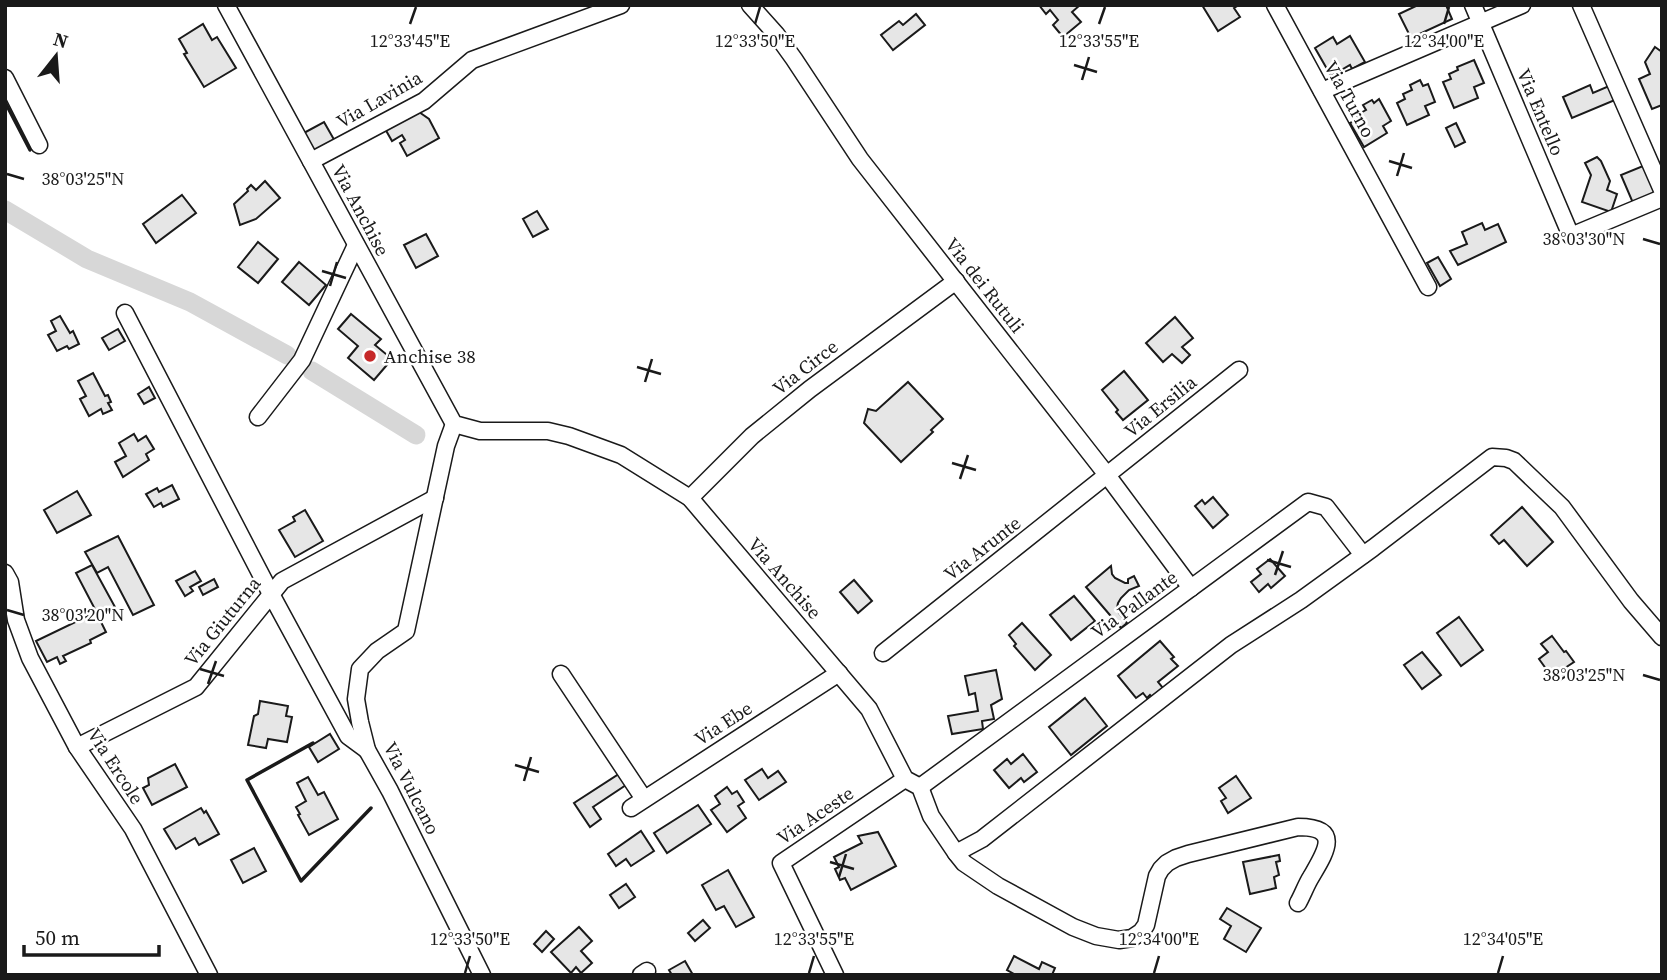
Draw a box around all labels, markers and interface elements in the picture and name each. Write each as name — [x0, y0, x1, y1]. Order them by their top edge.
north arrow — [21, 21, 91, 91]
text: N — [51, 25, 72, 54]
text: 12°33'45"E — [370, 28, 450, 53]
text: 12°33'50"E — [715, 28, 795, 53]
text: 12°33'55"E — [1059, 28, 1139, 53]
text: 12°34'00"E — [1404, 28, 1484, 53]
street label: Via Turno — [1318, 56, 1382, 142]
street label: Via Lavinia — [331, 64, 427, 134]
street label: Via Entello — [1511, 64, 1571, 160]
street label: Via Anchise — [326, 160, 396, 260]
text: 38°03'25"N — [42, 166, 124, 191]
text: 38°03'30"N — [1543, 226, 1625, 251]
street label: Via dei Rutuli — [940, 232, 1031, 338]
street label: Via Circe — [767, 333, 843, 401]
place label: Anchise 38 — [384, 343, 476, 369]
marker: Anchise 38 — [362, 348, 378, 364]
street label: Via Ersilia — [1118, 369, 1202, 443]
street label: Via Arunte — [938, 510, 1026, 586]
street label: Via Anchise — [742, 532, 828, 624]
street label: Via Pallante — [1086, 564, 1182, 644]
street label: Via Giuturna — [178, 571, 266, 671]
text: 38°03'20"N — [42, 602, 124, 627]
text: 38°03'25"N — [1543, 662, 1625, 687]
street label: Via Ebe — [689, 695, 757, 751]
street label: Via Ercole — [82, 723, 150, 809]
street label: Via Vulcano — [378, 737, 446, 839]
street label: Via Aceste — [772, 780, 858, 850]
scale bar — [24, 914, 159, 958]
text: 50 m — [35, 923, 80, 952]
text: 12°33'50"E — [430, 926, 510, 951]
text: 12°33'55"E — [774, 926, 854, 951]
text: 12°34'00"E — [1119, 926, 1199, 951]
text: 12°34'05"E — [1463, 926, 1543, 951]

